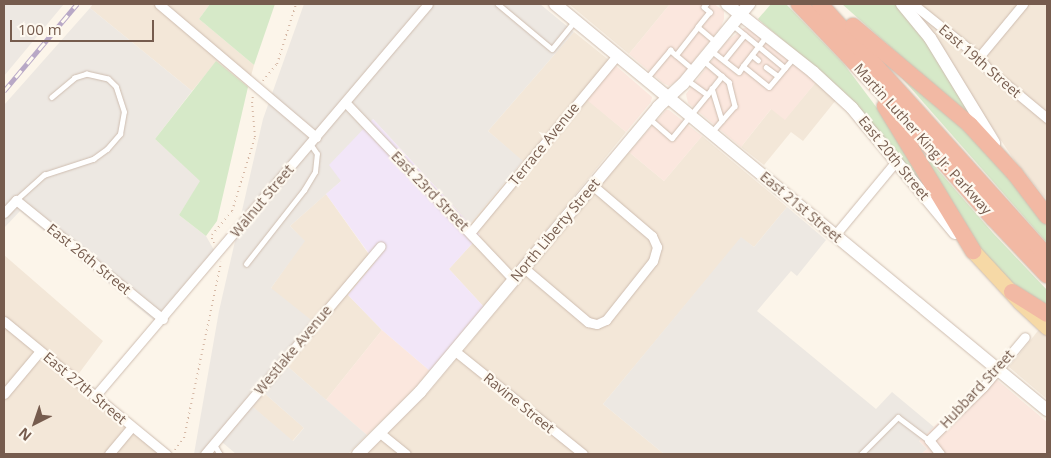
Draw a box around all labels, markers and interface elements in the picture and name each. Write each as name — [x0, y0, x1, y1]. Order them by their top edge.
scale bar — [12, 10, 156, 42]
text: 100 m — [18, 19, 62, 39]
street label: East 19th Street — [936, 21, 1024, 101]
street label: Martin Luther King Jr. Parkway — [851, 60, 995, 218]
street label: Terrace Avenue — [505, 99, 583, 189]
street label: East 20th Street — [855, 113, 933, 203]
street label: East 23rd Street — [388, 148, 472, 234]
street label: Walnut Street — [227, 161, 297, 241]
street label: East 21st Street — [757, 168, 845, 246]
street label: North Liberty Street — [507, 175, 603, 285]
street label: East 26th Street — [44, 220, 134, 298]
street label: Westlake Avenue — [251, 302, 335, 398]
street label: Hubbard Street — [936, 346, 1018, 432]
street label: East 27th Street — [40, 348, 130, 428]
street label: Ravine Street — [480, 369, 558, 437]
north arrow — [10, 398, 60, 448]
text: N — [14, 424, 35, 446]

